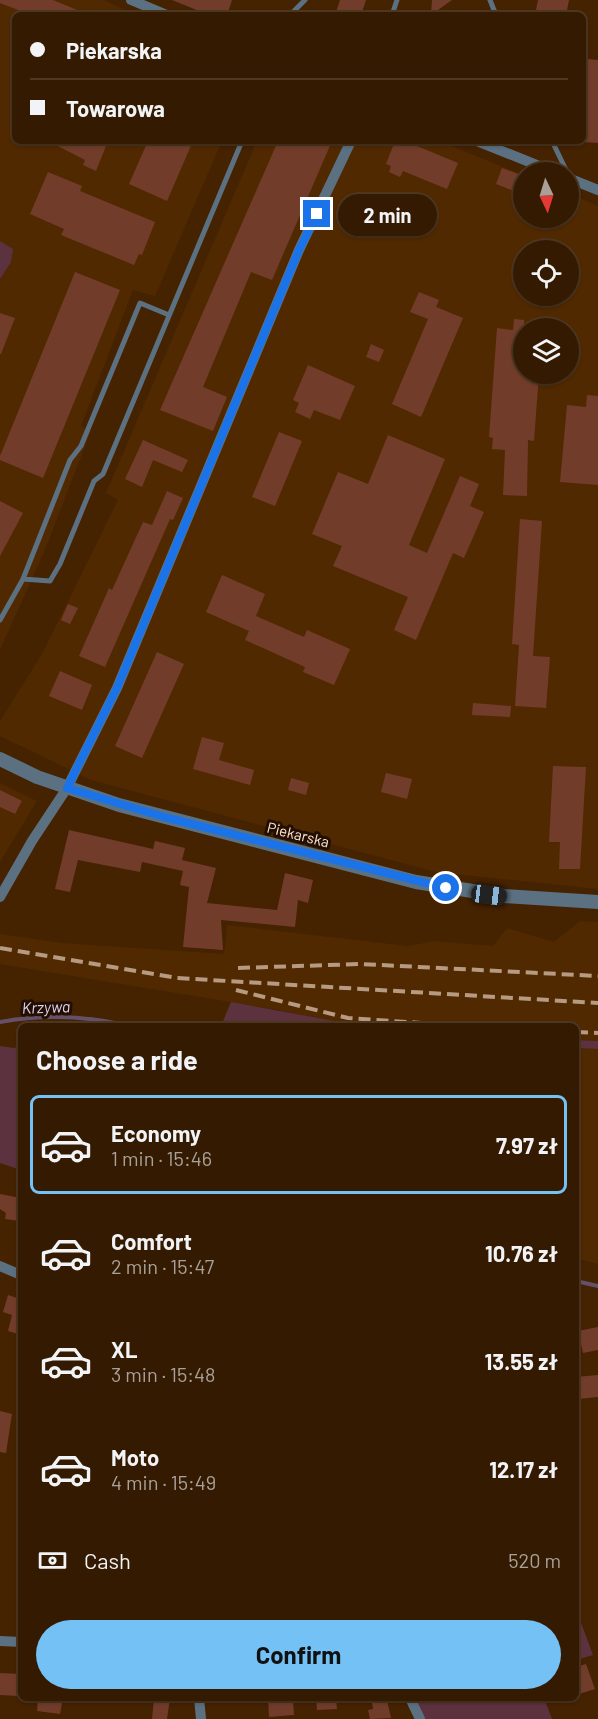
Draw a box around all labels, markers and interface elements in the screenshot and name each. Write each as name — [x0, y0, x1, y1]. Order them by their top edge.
text: Piekarska — [66, 37, 162, 63]
text: Towarowa — [66, 95, 165, 121]
north arrow — [513, 162, 579, 228]
map controls — [513, 162, 579, 384]
callout: 2 min — [338, 193, 437, 235]
route end — [303, 200, 330, 227]
text: 2 min — [364, 203, 411, 227]
button: locate — [513, 240, 579, 306]
button: layers — [513, 318, 579, 384]
street label: Piekarska — [265, 818, 331, 850]
route start — [432, 874, 459, 901]
car — [470, 884, 508, 906]
water label: Krzywa — [21, 996, 71, 1017]
text: Choose a ride — [36, 1043, 198, 1075]
icon: car — [39, 1118, 93, 1172]
text: Economy — [111, 1120, 201, 1146]
text: 7.97 zł — [496, 1132, 558, 1158]
text: 1 min · 15:46 — [111, 1146, 212, 1170]
icon: car — [39, 1226, 93, 1280]
text: Comfort — [111, 1228, 192, 1254]
text: 10.76 zł — [485, 1240, 558, 1266]
text: 2 min · 15:47 — [111, 1254, 214, 1278]
icon: car — [39, 1334, 93, 1388]
text: XL — [111, 1336, 137, 1362]
text: 13.55 zł — [485, 1348, 558, 1374]
text: 3 min · 15:48 — [111, 1362, 215, 1386]
icon: car — [39, 1442, 93, 1496]
text: Moto — [111, 1444, 159, 1470]
text: 12.17 zł — [489, 1456, 558, 1482]
text: 4 min · 15:49 — [111, 1470, 216, 1494]
icon: cash — [36, 1544, 69, 1577]
text: Cash — [84, 1547, 131, 1573]
text: 520 m — [508, 1548, 561, 1572]
button: Confirm — [36, 1620, 561, 1689]

